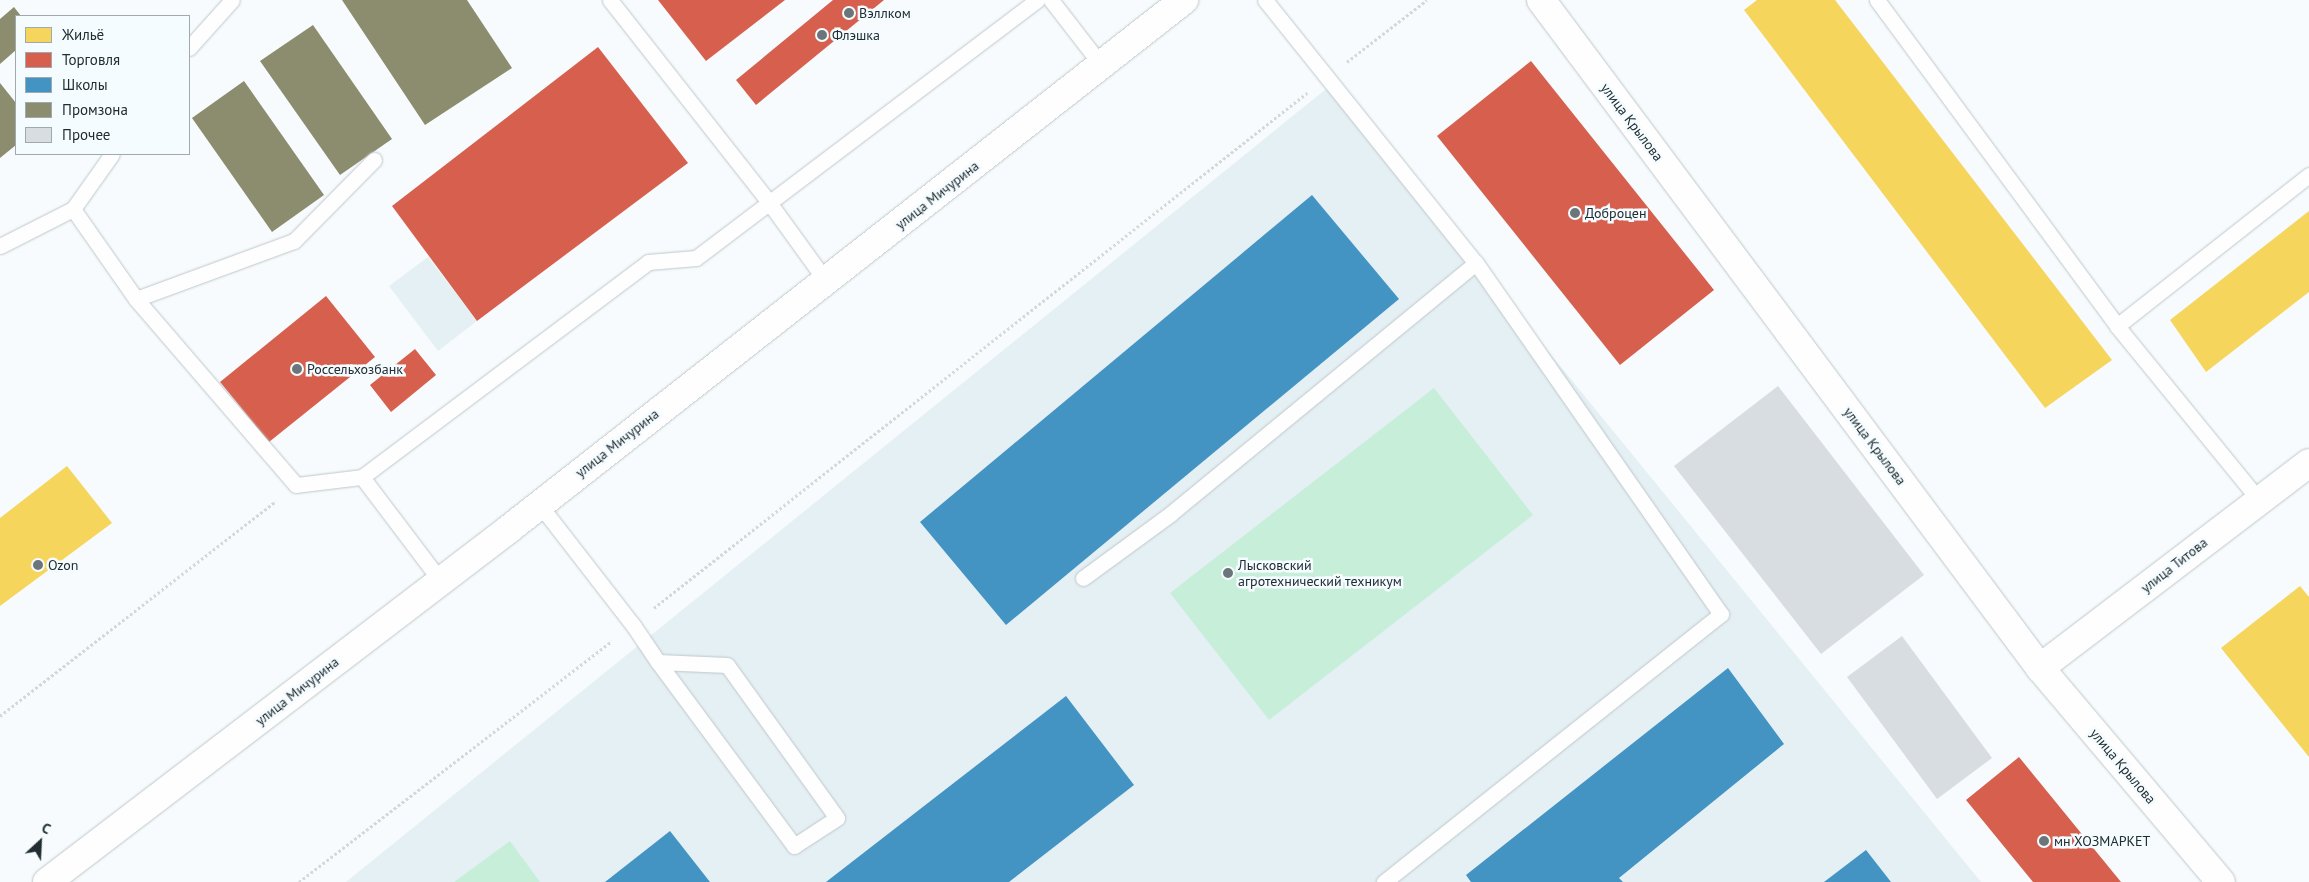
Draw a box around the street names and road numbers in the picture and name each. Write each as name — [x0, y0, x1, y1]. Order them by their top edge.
street label: улица Крылова — [1597, 80, 1667, 164]
street label: улица Мичурина — [892, 157, 982, 233]
street label: улица Крылова — [1840, 404, 1910, 488]
street label: улица Мичурина — [572, 405, 662, 481]
street label: улица Титова — [2137, 534, 2211, 596]
street label: улица Мичурина — [252, 653, 342, 729]
street label: улица Крылова — [2087, 725, 2159, 807]

